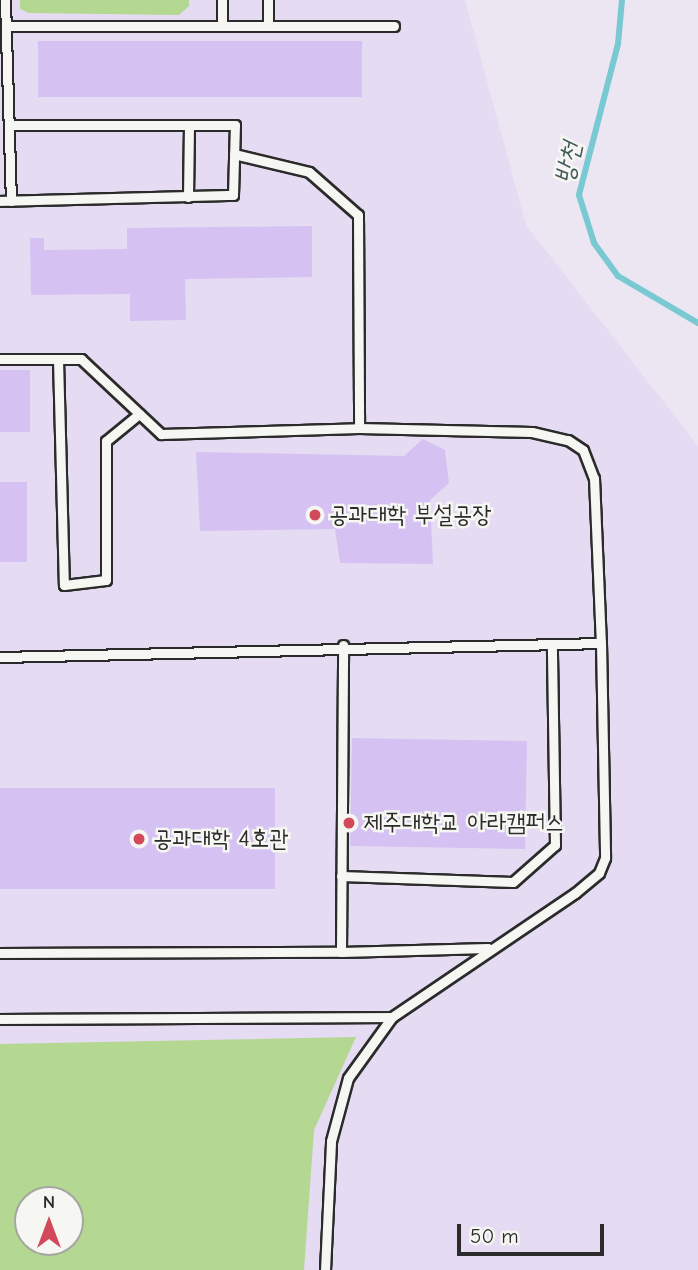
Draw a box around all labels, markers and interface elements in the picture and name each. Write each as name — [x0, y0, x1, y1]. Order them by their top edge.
water label: 방천 — [549, 139, 589, 187]
place label: 공과대학 부설공장 — [329, 501, 492, 529]
marker: 공과대학 부설공장 — [307, 507, 323, 523]
place label: 제주대학교 아라캠퍼스 — [363, 809, 564, 837]
marker: 제주대학교 아라캠퍼스 — [341, 815, 357, 831]
place label: 공과대학 4호관 — [153, 825, 289, 853]
marker: 공과대학 4호관 — [131, 831, 147, 847]
north arrow — [14, 1186, 84, 1256]
text: N — [43, 1191, 55, 1213]
scale bar — [460, 1210, 607, 1254]
text: 50 m — [470, 1224, 519, 1248]

